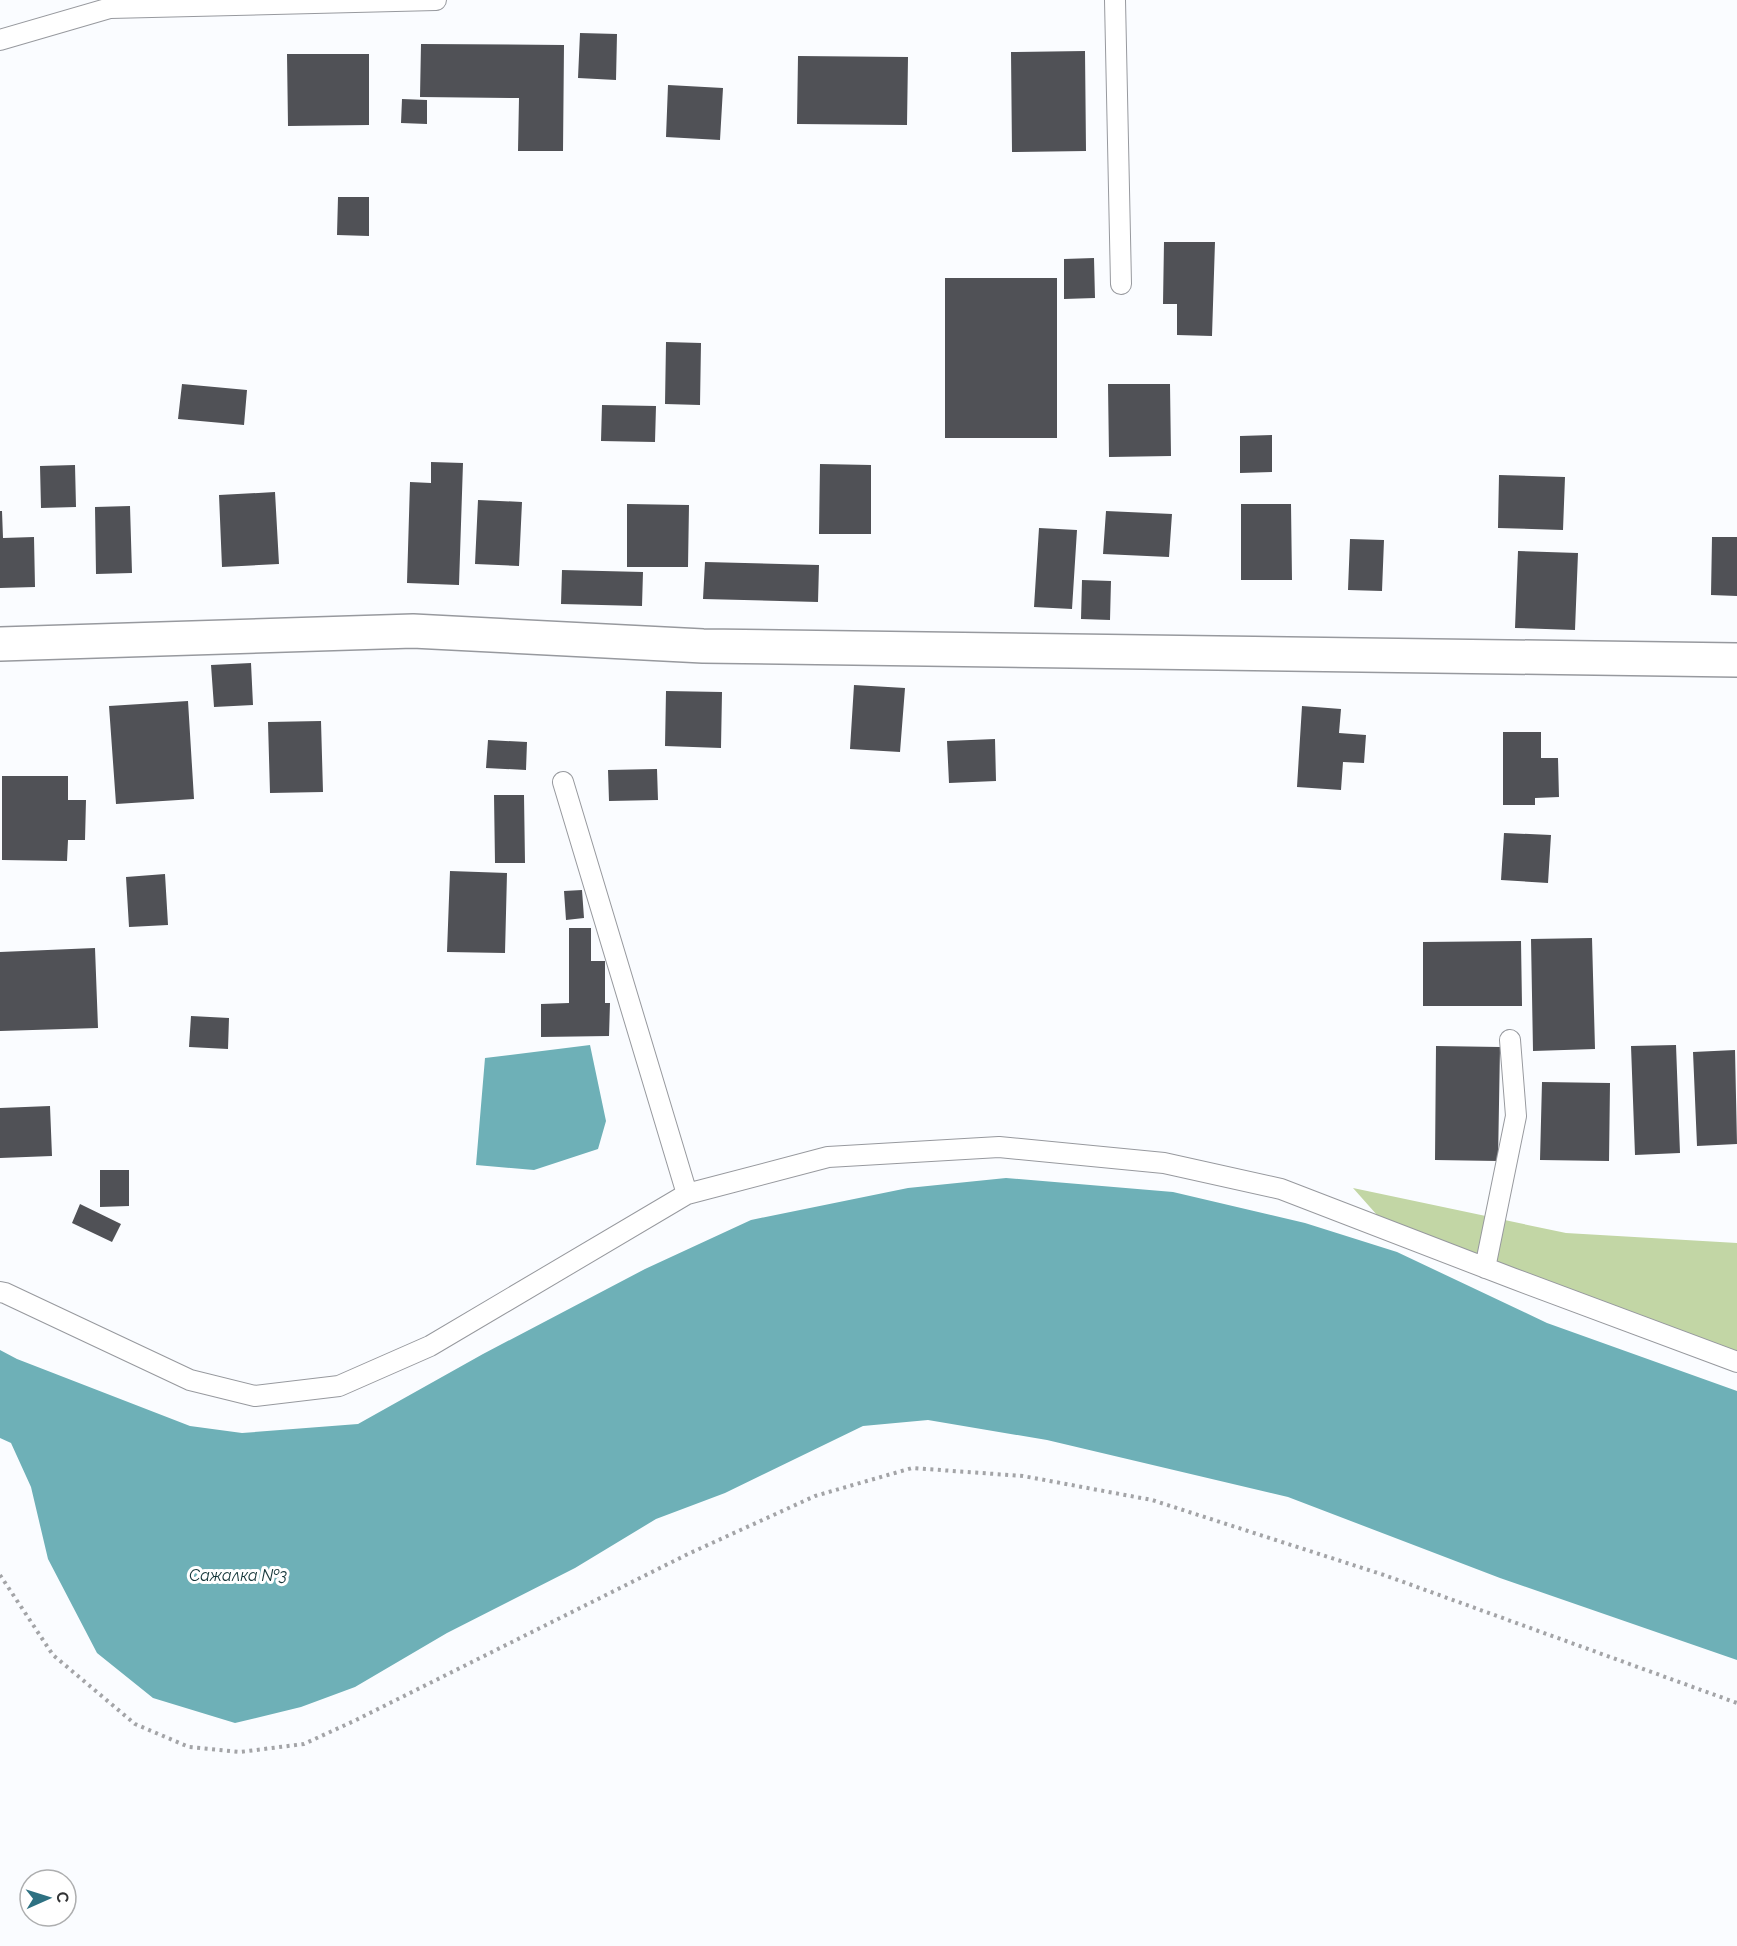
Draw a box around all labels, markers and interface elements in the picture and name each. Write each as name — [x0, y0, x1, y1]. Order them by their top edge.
water label: Сажалка №3 — [189, 1566, 287, 1585]
north arrow — [18, 1868, 78, 1928]
text: С — [53, 1891, 72, 1903]

